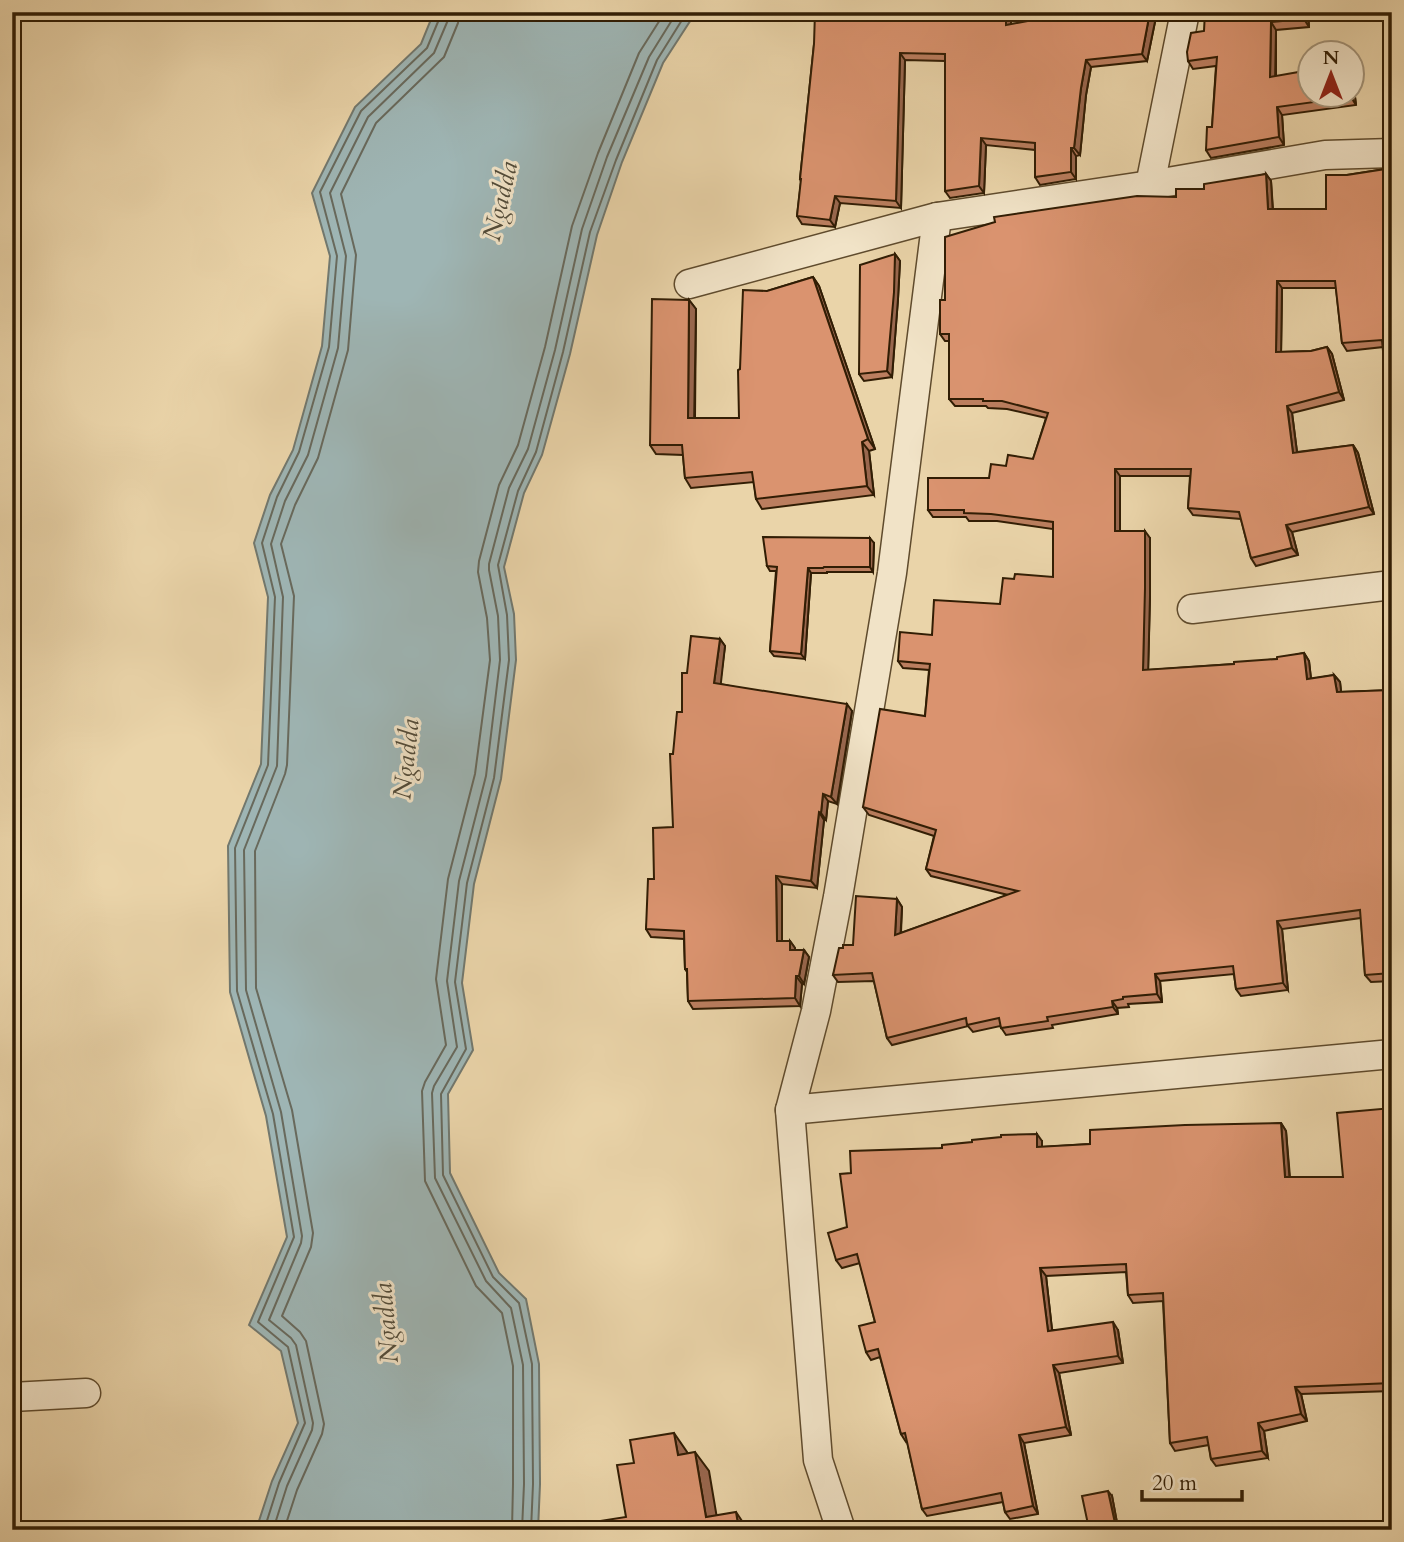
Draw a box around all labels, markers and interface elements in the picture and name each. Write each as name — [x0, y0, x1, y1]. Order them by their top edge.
north arrow — [1296, 38, 1366, 108]
text: N — [1323, 45, 1340, 71]
water label: Ngadda — [474, 157, 526, 244]
water label: Ngadda — [384, 717, 428, 801]
water label: Ngadda — [365, 1281, 407, 1365]
scale bar — [1142, 1458, 1241, 1502]
text: 20 m — [1152, 1469, 1197, 1498]

